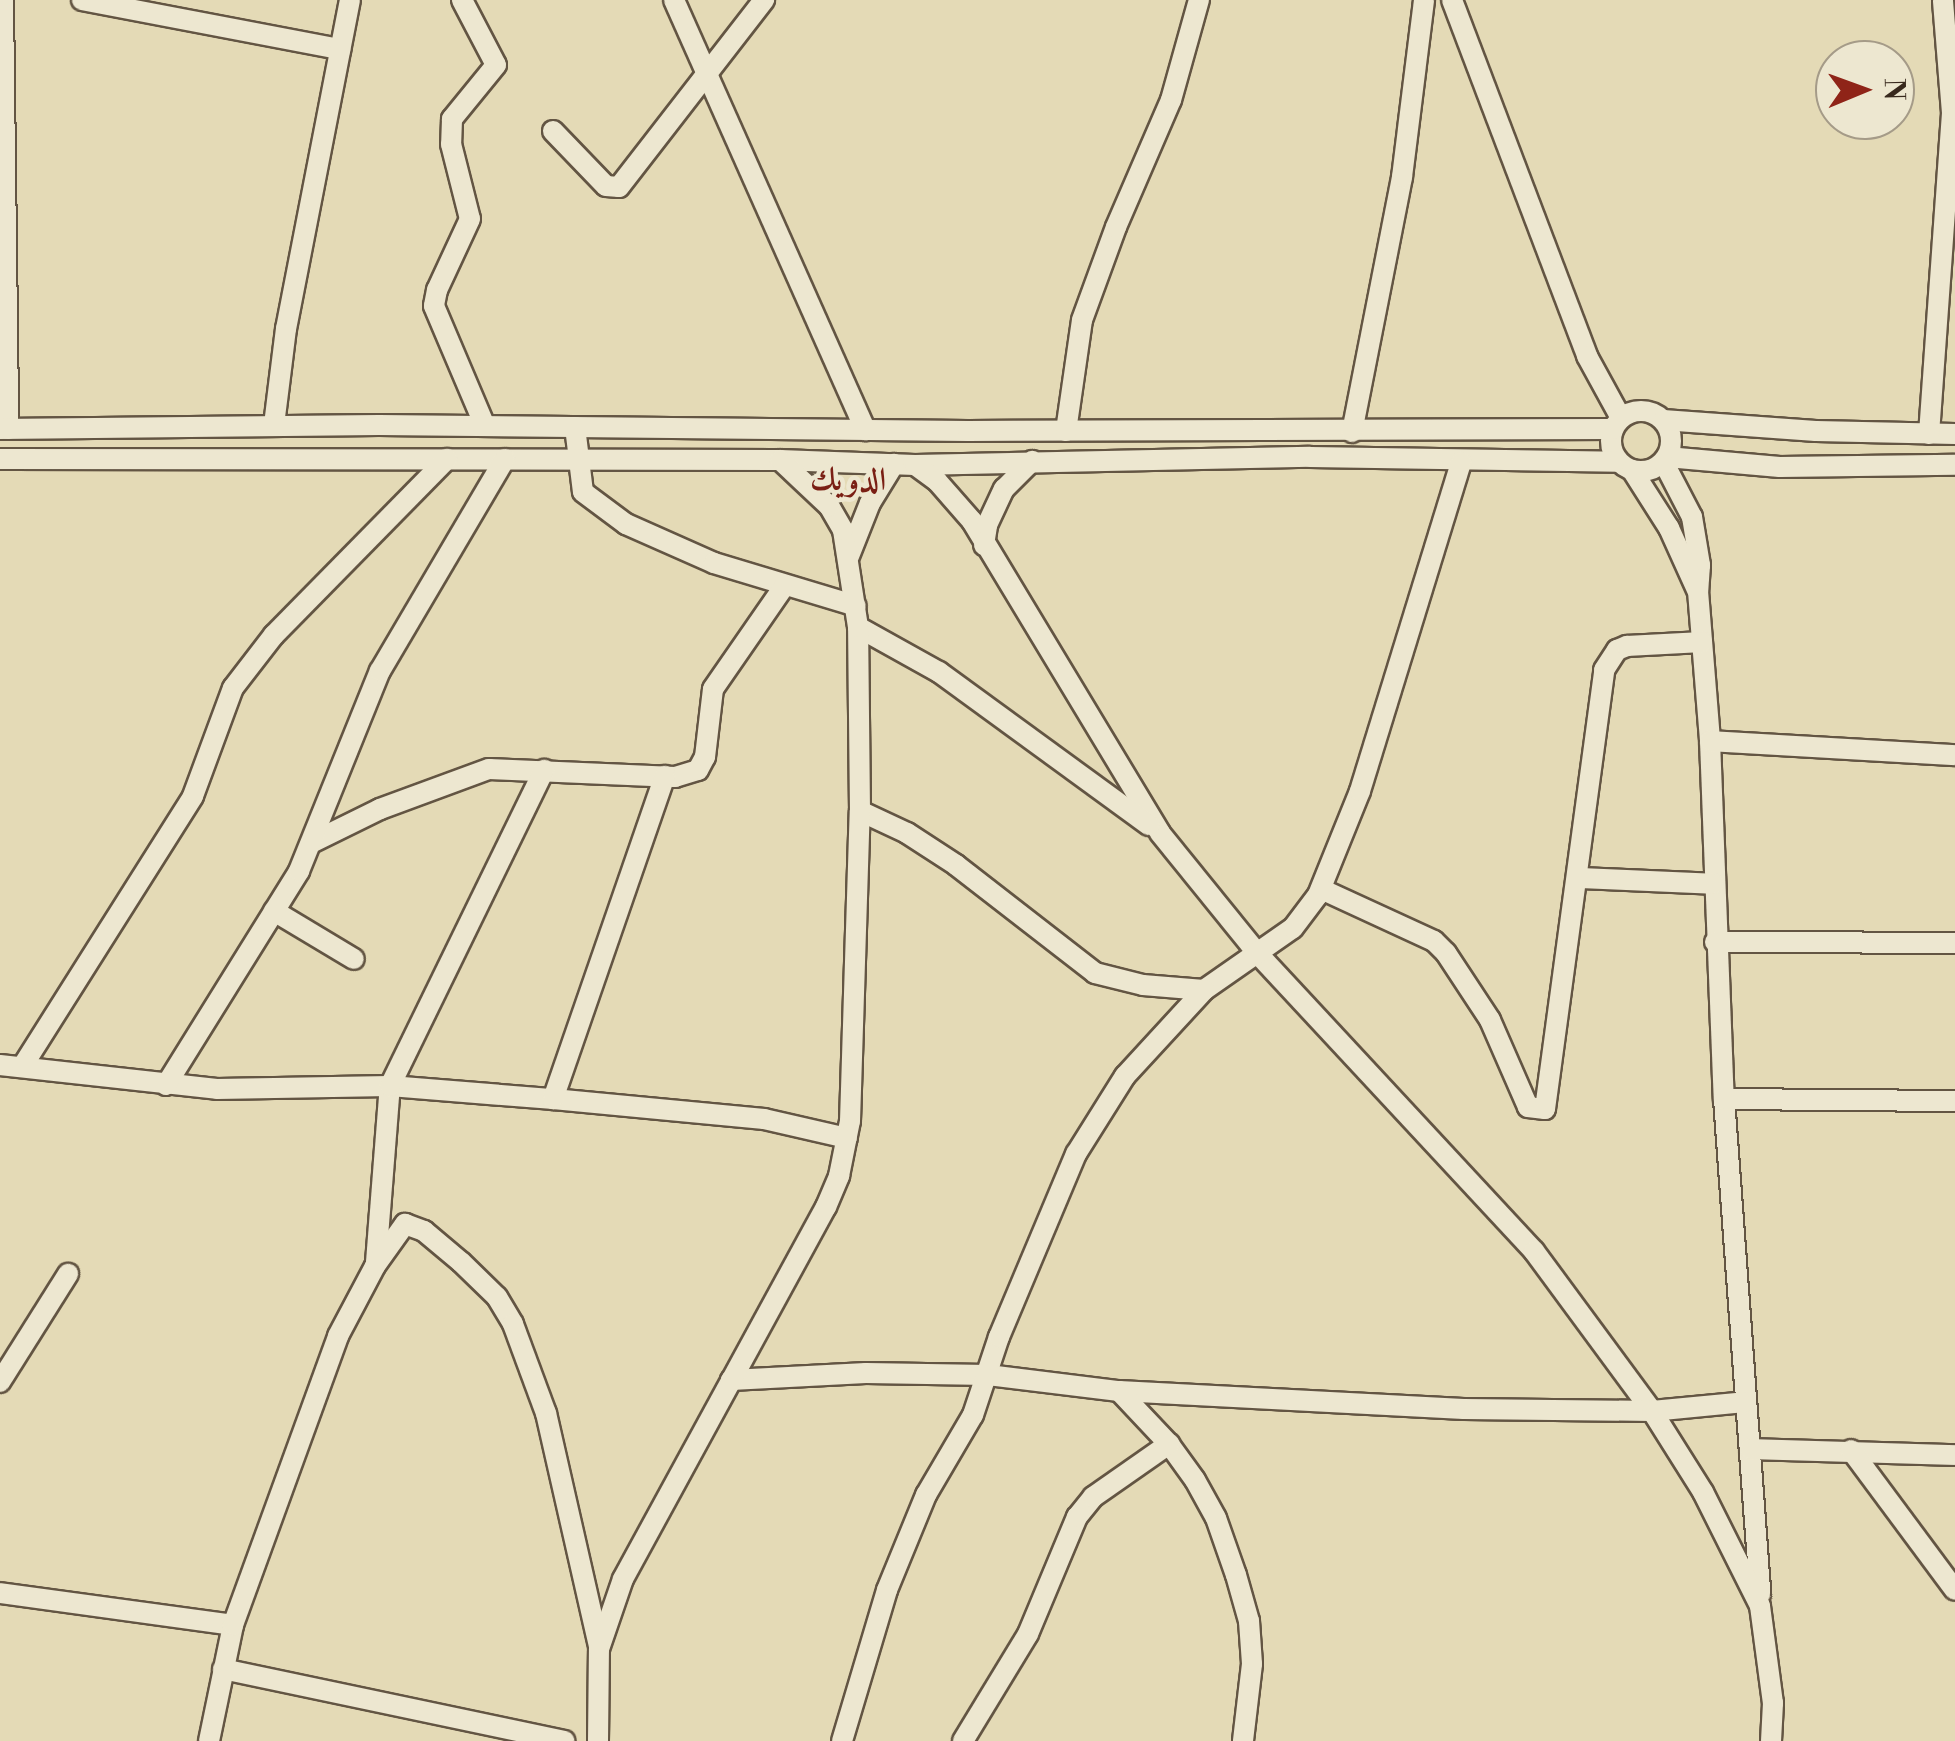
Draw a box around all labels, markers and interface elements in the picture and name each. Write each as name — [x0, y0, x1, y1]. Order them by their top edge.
north arrow — [1815, 40, 1915, 140]
text: N — [1876, 78, 1911, 101]
district label: الدويك — [810, 461, 886, 499]

